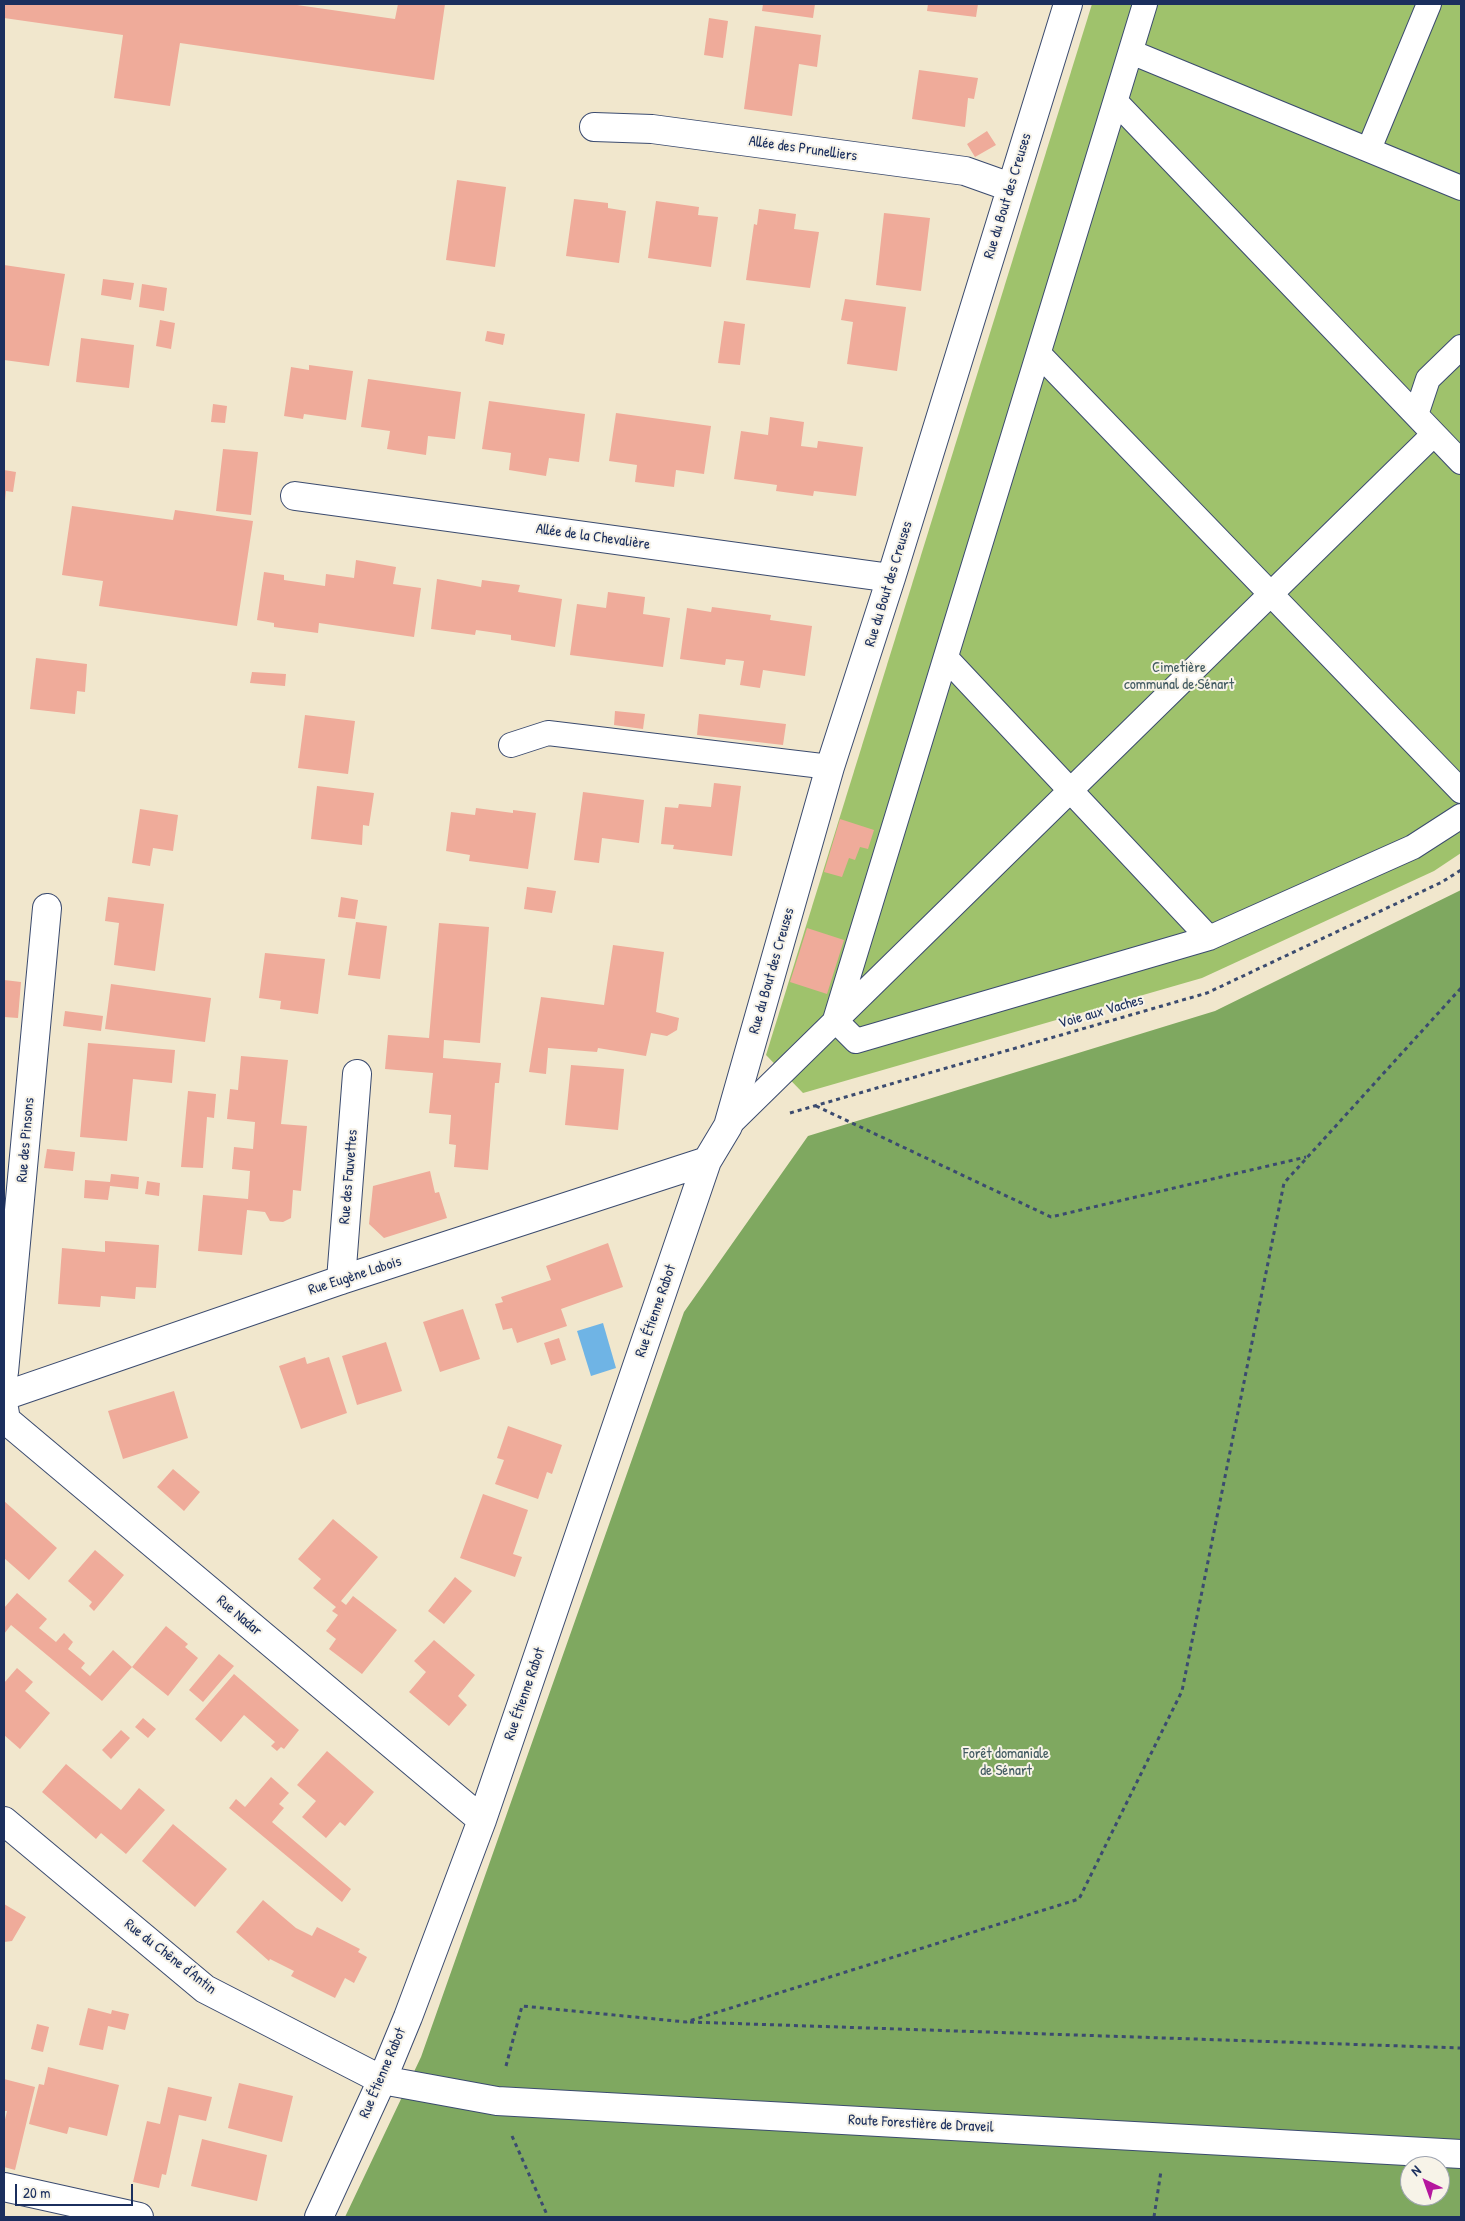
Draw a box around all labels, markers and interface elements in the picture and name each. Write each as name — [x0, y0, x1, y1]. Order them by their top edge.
street label: Rue du Bout des Creuses — [980, 131, 1036, 261]
street label: Allée des Prunelliers — [748, 132, 858, 166]
street label: Rue du Bout des Creuses — [861, 519, 917, 649]
street label: Allée de la Chevalière — [535, 520, 651, 554]
park label: Cimetière communal de Sénart — [1124, 659, 1234, 694]
street label: Rue du Bout des Creuses — [745, 906, 799, 1036]
street label: Voie aux Vaches — [1056, 991, 1146, 1033]
street label: Rue des Pinsons — [13, 1097, 39, 1183]
street label: Rue des Fauvettes — [336, 1129, 362, 1225]
street label: Rue Eugène Labois — [306, 1253, 404, 1299]
street label: Rue Étienne Rabot — [632, 1262, 680, 1360]
street label: Rue Nadar — [213, 1592, 265, 1640]
street label: Rue Étienne Rabot — [501, 1645, 549, 1743]
park label: Forêt domaniale de Sénart — [963, 1745, 1049, 1780]
street label: Rue du Chêne d'Antin — [120, 1915, 220, 1999]
street label: Rue Étienne Rabot — [356, 2025, 410, 2121]
street label: Route Forestière de Draveil — [848, 2111, 994, 2137]
north arrow — [1400, 2156, 1450, 2206]
text: N — [1406, 2161, 1424, 2180]
scale bar — [18, 2174, 135, 2206]
text: 20 m — [23, 2182, 50, 2203]

